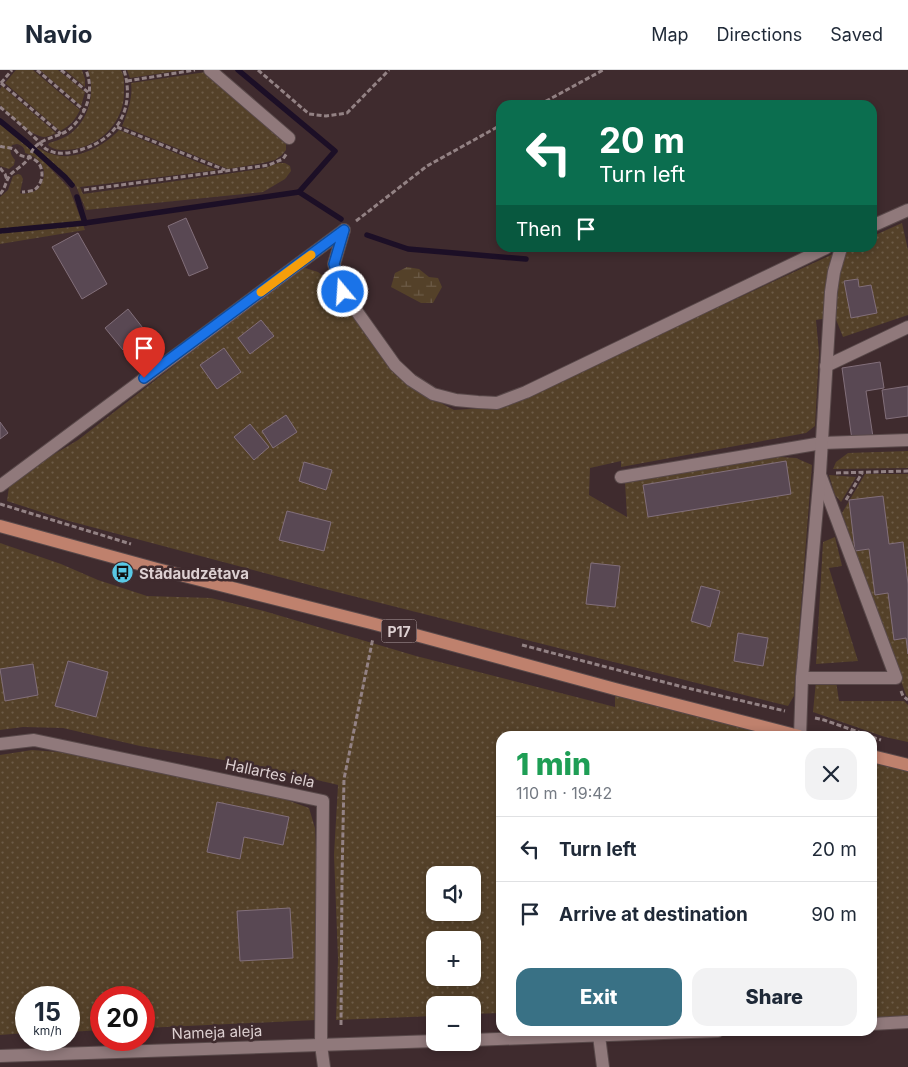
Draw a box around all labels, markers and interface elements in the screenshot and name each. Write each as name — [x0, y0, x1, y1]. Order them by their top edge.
text: Navio — [25, 20, 92, 49]
text: Map — [651, 24, 689, 45]
text: Directions — [717, 24, 802, 45]
text: Saved — [830, 24, 883, 45]
text: 20 m — [599, 119, 685, 161]
icon: left — [516, 120, 581, 185]
text: Turn left — [599, 161, 685, 187]
icon: arrive — [572, 215, 600, 243]
text: Then — [516, 218, 562, 241]
position arrow — [316, 265, 368, 317]
pin — [123, 327, 165, 378]
icon: arrive — [130, 334, 158, 362]
bus stop icon: Stādaudzētava — [111, 561, 135, 585]
place label: Stādaudzētava — [139, 564, 249, 583]
road number: P17 — [382, 620, 416, 642]
text: 1 min — [516, 746, 591, 782]
button: close — [805, 748, 857, 800]
street label: Hallartes iela — [223, 754, 317, 792]
text: 110 m · 19:42 — [516, 783, 612, 803]
icon: left — [516, 835, 544, 863]
text: Turn left — [559, 838, 637, 861]
text: 20 m — [811, 838, 857, 861]
map controls — [426, 866, 481, 1051]
button: sound — [426, 866, 481, 921]
icon: arrive — [516, 900, 544, 928]
text: Arrive at destination — [559, 903, 748, 926]
text: 90 m — [811, 903, 857, 926]
button: + — [426, 931, 481, 986]
button: Exit — [516, 968, 682, 1026]
button: Share — [692, 968, 857, 1026]
speed limit sign: 20 — [90, 986, 155, 1051]
button: − — [426, 996, 481, 1051]
text: 15 — [34, 997, 61, 1027]
street label: Nameja aleja — [171, 1021, 263, 1043]
text: km/h — [33, 1023, 62, 1038]

